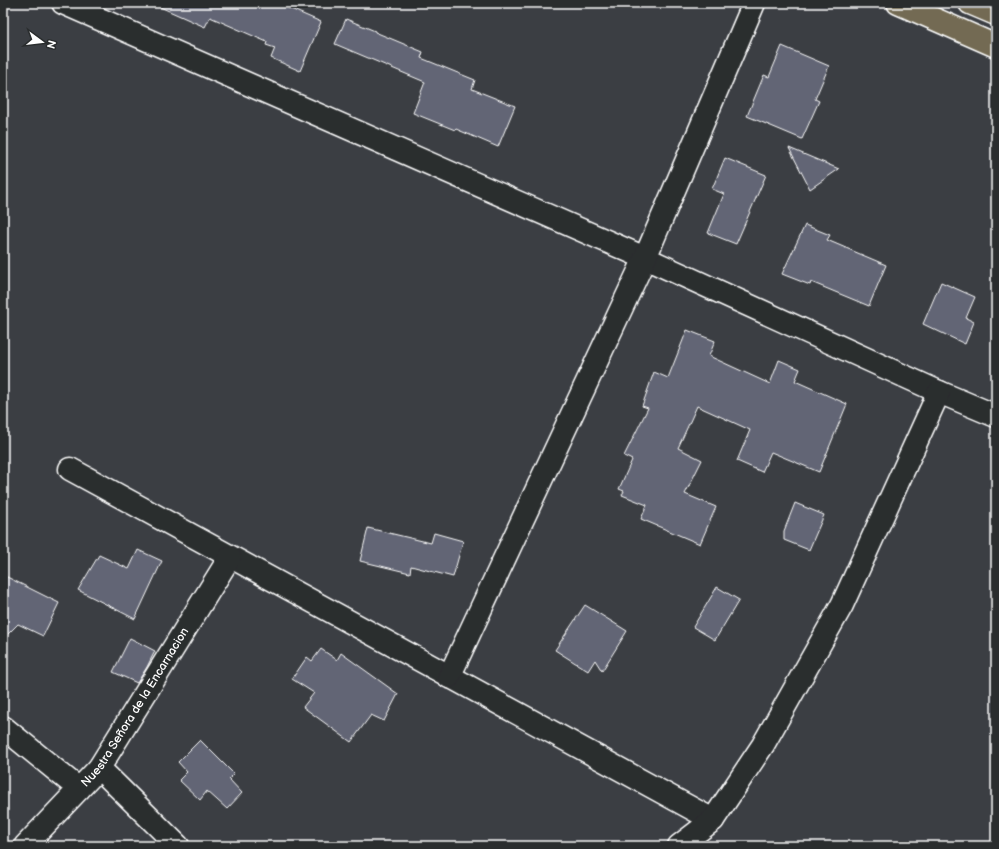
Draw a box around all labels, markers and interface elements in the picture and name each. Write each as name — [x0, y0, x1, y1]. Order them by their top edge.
north arrow — [22, 22, 62, 62]
text: N — [44, 39, 59, 50]
street label: Nuestra Señora de la Encarnacion — [78, 625, 192, 790]

